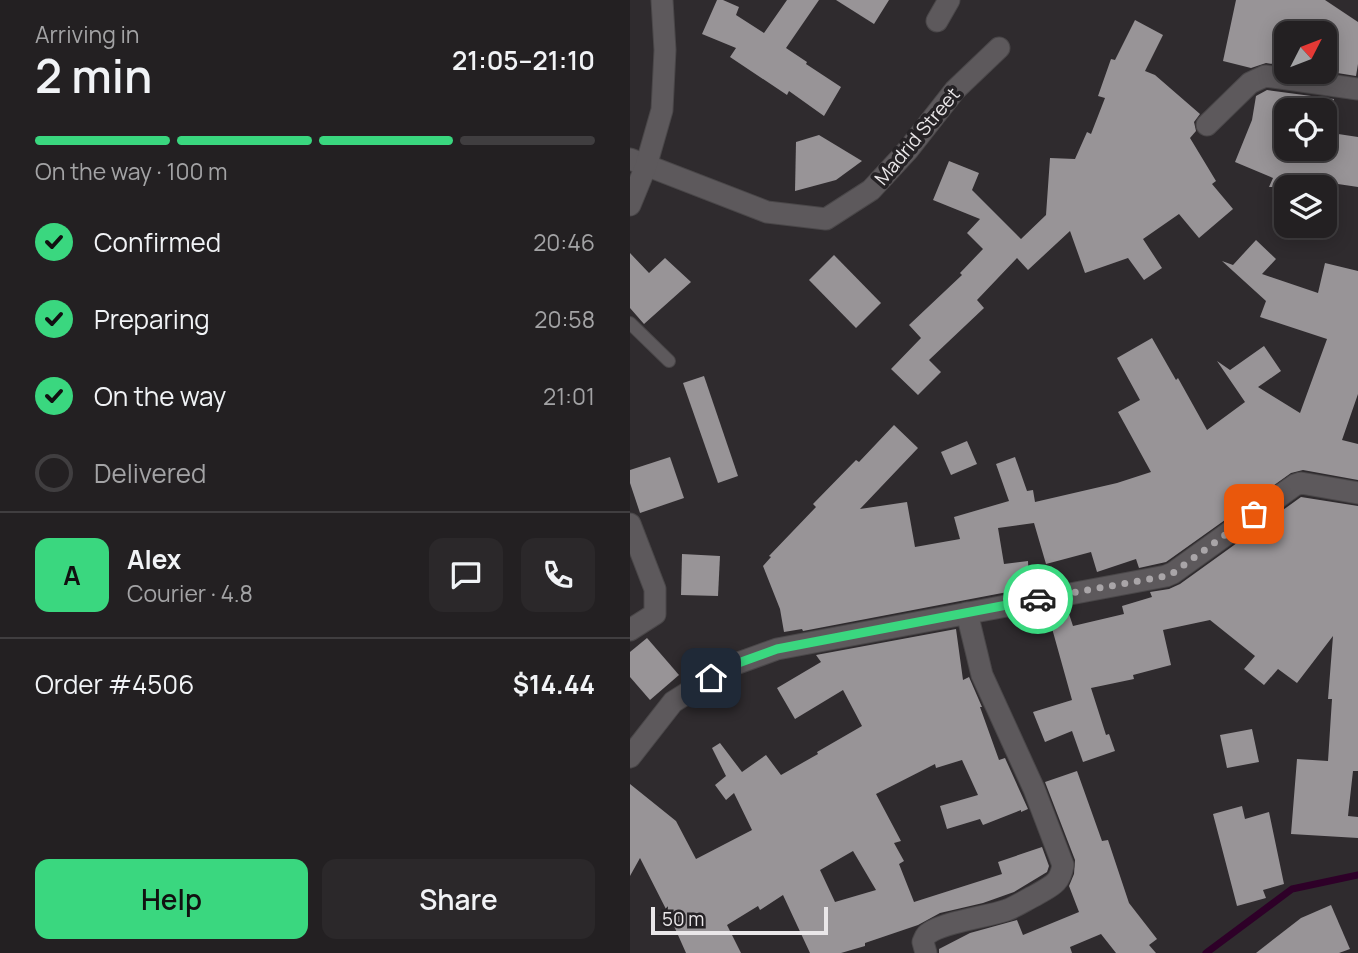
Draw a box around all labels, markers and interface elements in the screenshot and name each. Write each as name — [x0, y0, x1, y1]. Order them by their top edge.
text: Arriving in — [35, 18, 140, 50]
north arrow — [1274, 21, 1337, 84]
map controls — [1274, 21, 1337, 238]
text: 21:05–21:10 — [452, 42, 595, 78]
text: 2 min — [35, 44, 152, 107]
street label: Madrid Street — [868, 82, 966, 190]
button: locate — [1274, 98, 1337, 161]
text: On the way · 100 m — [35, 155, 228, 187]
button: layers — [1274, 175, 1337, 238]
icon: check — [35, 223, 73, 261]
text: Confirmed — [94, 224, 221, 260]
text: 20:46 — [533, 226, 595, 258]
icon: check — [35, 300, 73, 338]
text: Preparing — [94, 301, 210, 337]
text: 20:58 — [534, 303, 595, 335]
icon: check — [35, 377, 73, 415]
text: On the way — [94, 378, 226, 414]
text: 21:01 — [543, 380, 595, 412]
text: Delivered — [94, 455, 206, 491]
pin — [1224, 484, 1284, 544]
icon: bag — [1235, 495, 1273, 533]
button: chat — [429, 538, 503, 612]
button: phone — [521, 538, 595, 612]
text: Alex — [127, 541, 181, 577]
text: A — [63, 557, 81, 593]
courier — [1003, 564, 1073, 634]
text: Courier · 4.8 — [127, 577, 253, 609]
icon: car — [1019, 580, 1057, 618]
pin — [681, 648, 741, 708]
icon: home — [692, 659, 730, 697]
text: Order #4506 — [35, 666, 194, 702]
text: $14.44 — [513, 666, 595, 702]
button: Help — [35, 859, 308, 939]
button: Share — [322, 859, 595, 939]
scale bar — [651, 904, 828, 936]
text: 50 m — [662, 906, 704, 932]

